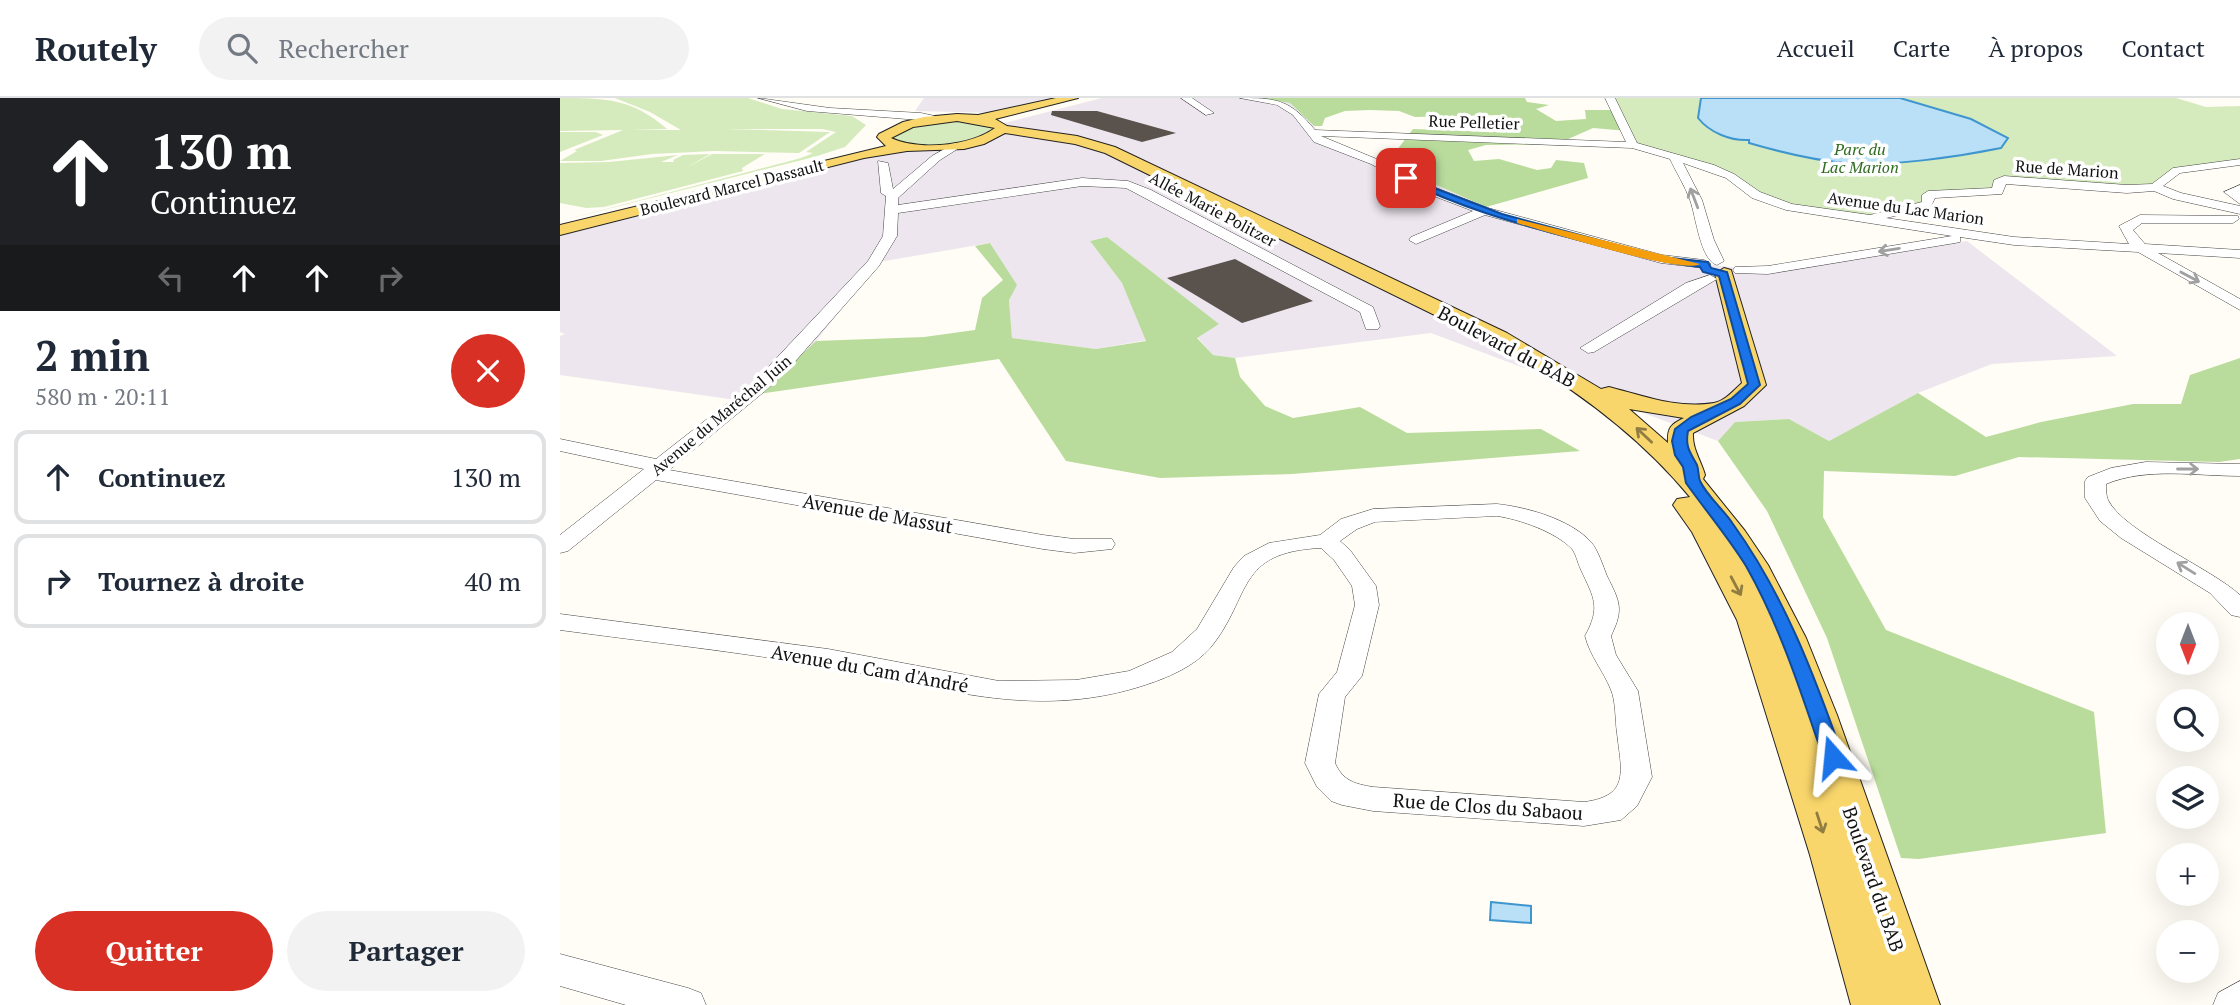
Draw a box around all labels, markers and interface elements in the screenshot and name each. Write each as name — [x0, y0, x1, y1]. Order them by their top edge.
search box — [199, 17, 689, 80]
text: Routely — [35, 27, 157, 70]
icon: search — [223, 29, 261, 67]
text: Rechercher — [279, 31, 409, 65]
text: Accueil — [1777, 32, 1855, 64]
text: Carte — [1893, 32, 1950, 64]
text: À propos — [1988, 32, 2084, 64]
text: Contact — [2122, 32, 2205, 64]
street label: Rue Pelletier — [1428, 109, 1521, 135]
text: 130 m — [150, 118, 292, 183]
icon: ahead — [35, 126, 126, 217]
park label: Parc du Lac Marion — [1820, 138, 1899, 178]
pin — [1376, 148, 1436, 208]
street label: Boulevard Marcel Dassault — [638, 153, 826, 221]
street label: Rue de Marion — [2015, 154, 2120, 184]
icon: arrive — [1387, 159, 1425, 197]
street label: Allée Marie Politzer — [1146, 166, 1281, 252]
text: Continuez — [150, 181, 297, 223]
street label: Avenue du Lac Marion — [1826, 186, 1986, 230]
one-way arrow — [1686, 187, 1699, 209]
one-way arrow — [1878, 244, 1901, 257]
icon: left — [152, 259, 190, 297]
icon: ahead — [225, 259, 263, 297]
icon: ahead — [298, 259, 336, 297]
icon: right — [371, 259, 409, 297]
one-way arrow — [2179, 271, 2200, 284]
street label: Boulevard du BAB — [1434, 299, 1580, 393]
text: 2 min — [35, 327, 150, 383]
button: close — [451, 334, 525, 408]
street label: Avenue du Maréchal Juin — [646, 349, 796, 480]
text: 580 m · 20:11 — [35, 381, 170, 412]
one-way arrow — [1636, 427, 1653, 444]
icon: ahead — [39, 458, 77, 496]
text: Continuez — [98, 460, 226, 494]
text: 130 m — [451, 460, 521, 494]
one-way arrow — [2177, 462, 2200, 476]
street label: Avenue de Massut — [801, 487, 955, 539]
one-way arrow — [2177, 561, 2197, 575]
icon: right — [39, 562, 77, 600]
text: Tournez à droite — [98, 564, 304, 598]
text: 40 m — [465, 564, 521, 598]
one-way arrow — [1729, 575, 1743, 596]
north arrow — [2156, 612, 2219, 676]
map controls — [2156, 612, 2219, 983]
street label: Avenue du Cam d'André — [769, 638, 971, 698]
button: search — [2156, 689, 2219, 752]
position arrow — [1796, 720, 1870, 794]
button: layers — [2156, 766, 2219, 829]
street label: Rue de Clos du Sabaou — [1392, 787, 1584, 825]
street label: Boulevard du BAB — [1837, 803, 1911, 955]
one-way arrow — [1814, 812, 1827, 834]
button: + — [2156, 843, 2219, 906]
button: Quitter — [35, 911, 273, 991]
button: Partager — [287, 911, 525, 991]
button: − — [2156, 920, 2219, 983]

